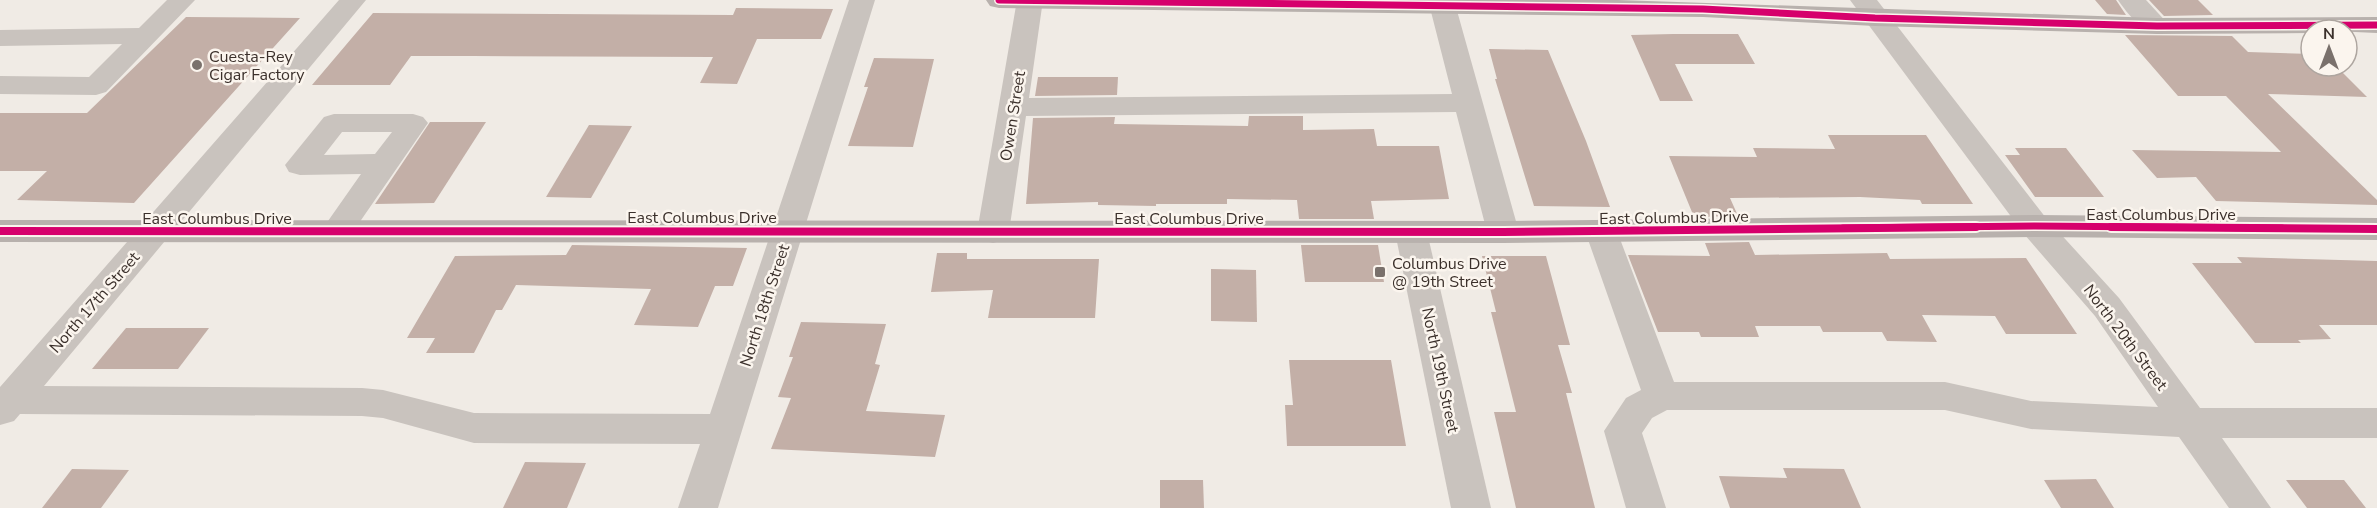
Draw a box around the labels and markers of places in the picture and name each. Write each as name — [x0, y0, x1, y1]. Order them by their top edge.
place label: Cuesta-Rey Cigar Factory — [209, 46, 305, 86]
marker: Cuesta-Rey Cigar Factory — [190, 58, 204, 72]
place label: Columbus Drive @ 19th Street — [1392, 253, 1507, 293]
marker: Columbus Drive @ 19th Street — [1373, 265, 1387, 279]

